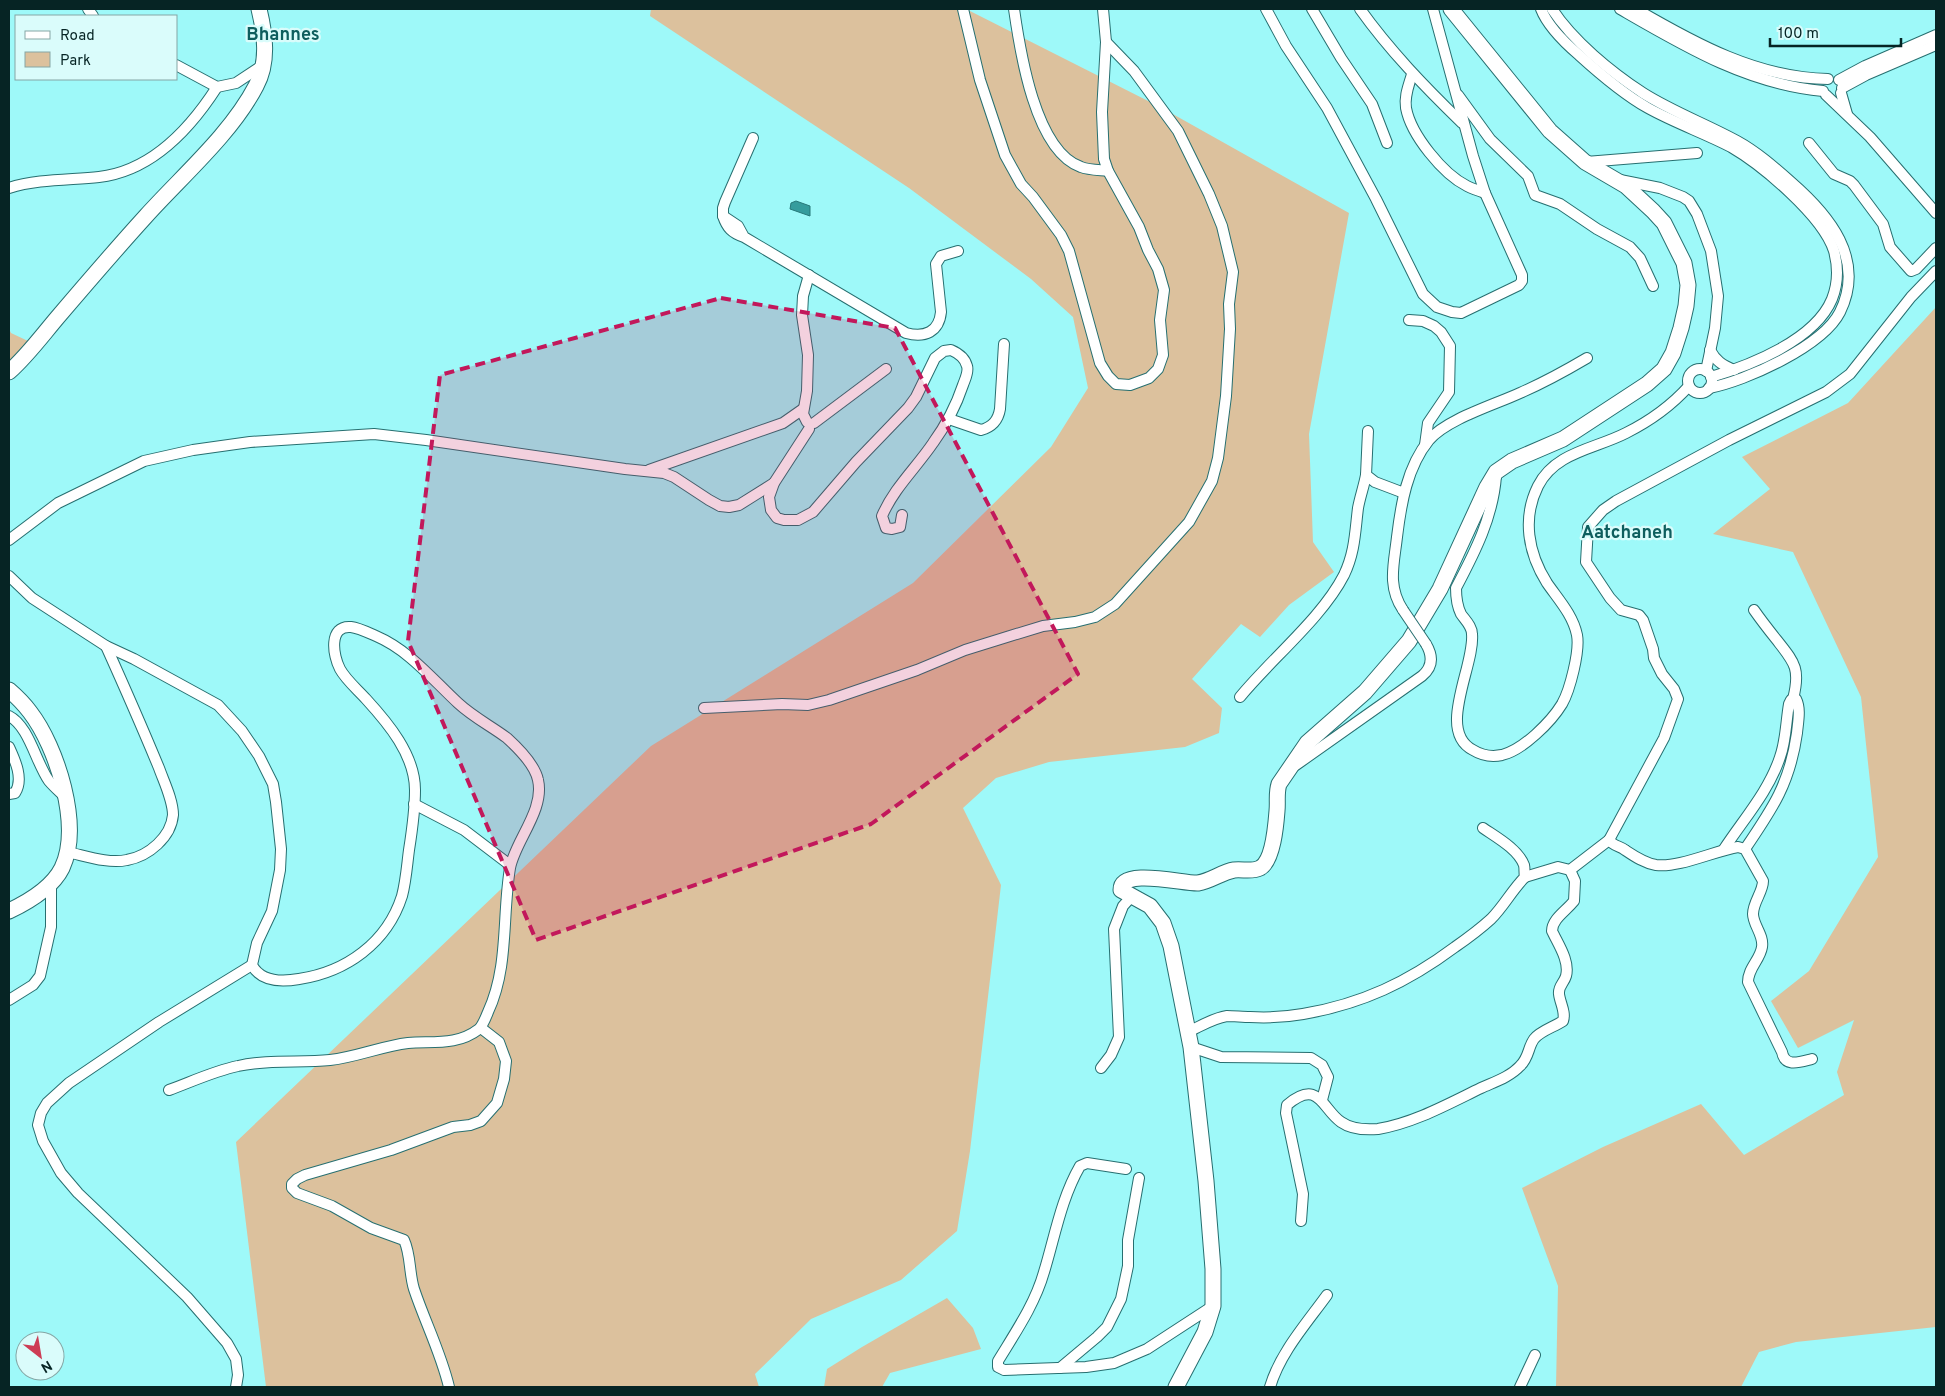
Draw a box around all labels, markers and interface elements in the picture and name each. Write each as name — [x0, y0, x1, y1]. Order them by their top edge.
legend — [15, 15, 178, 80]
scale bar — [1770, 15, 1901, 47]
district label: Bhannes — [246, 24, 320, 47]
text: 100 m — [1778, 25, 1819, 44]
text: Road — [60, 27, 95, 46]
text: Park — [60, 52, 91, 71]
district label: Aatchaneh — [1581, 522, 1673, 545]
north arrow — [15, 1331, 65, 1381]
text: N — [37, 1356, 55, 1376]

